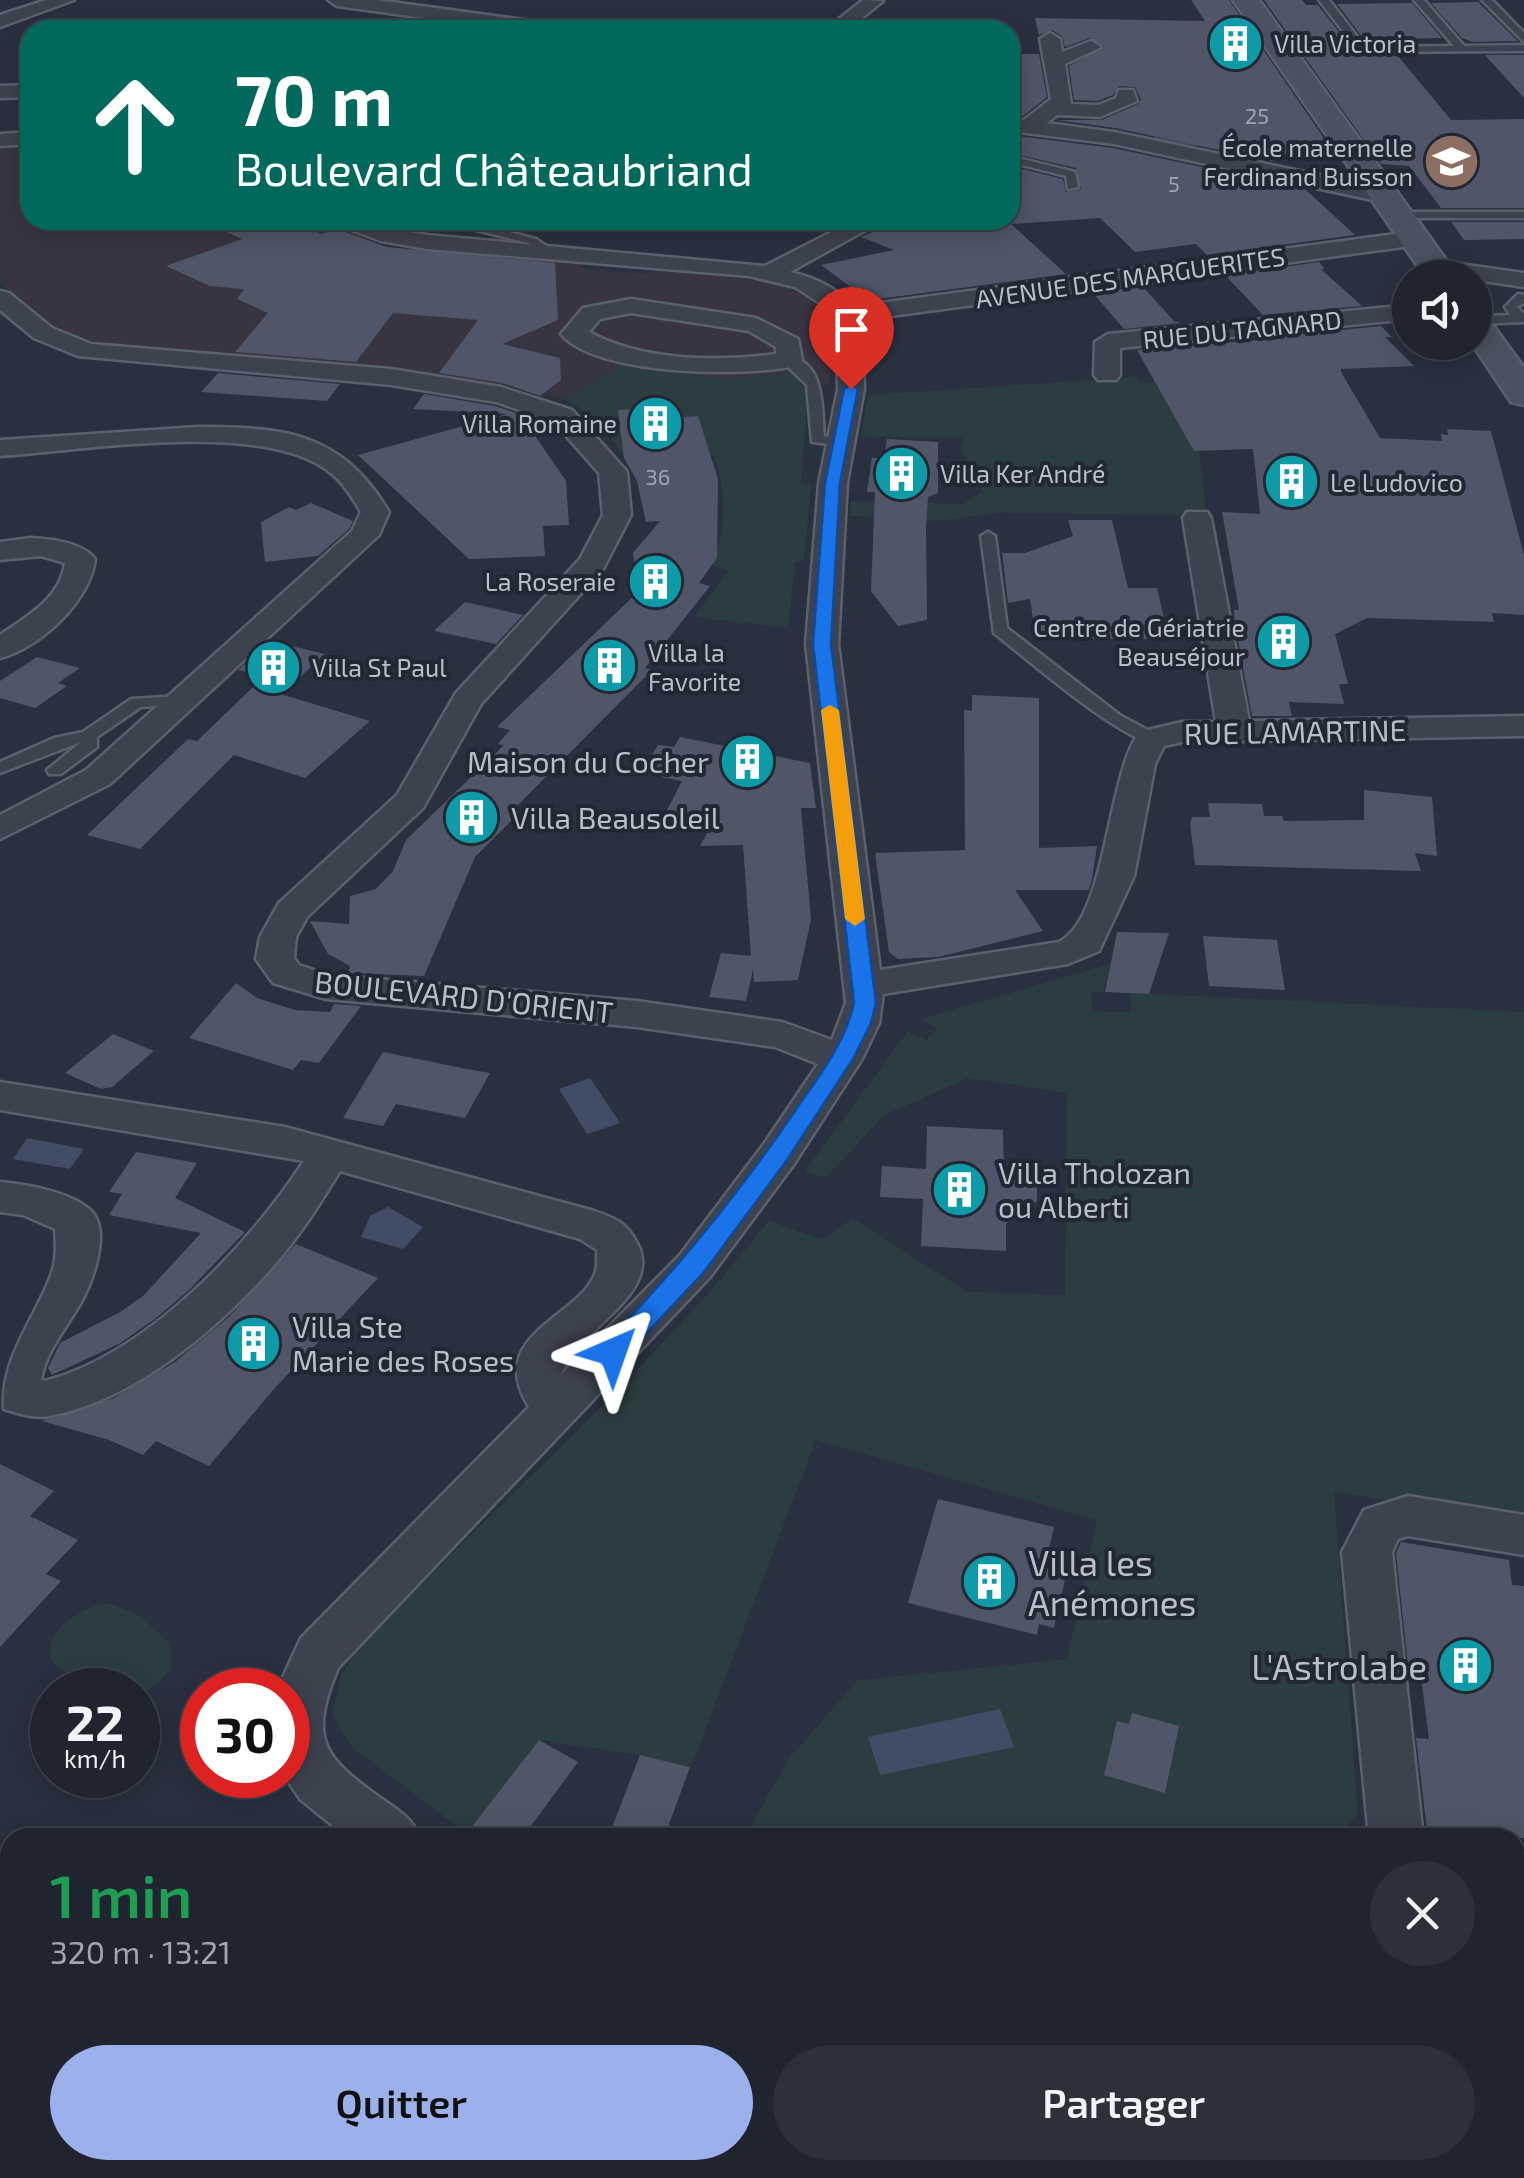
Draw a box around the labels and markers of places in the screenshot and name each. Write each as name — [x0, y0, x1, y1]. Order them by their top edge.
building icon: Villa Victoria — [1205, 13, 1265, 73]
place label: Villa Victoria — [1274, 28, 1416, 58]
school or university icon: École maternelle Ferdinand Buisson — [1422, 131, 1482, 191]
place label: École maternelle Ferdinand Buisson — [1203, 132, 1413, 191]
pin — [809, 287, 894, 390]
building icon: Villa Romaine — [626, 393, 686, 453]
place label: Villa Romaine — [462, 408, 617, 438]
building icon: Villa Ker André — [871, 443, 931, 503]
building icon: Le Ludovico — [1261, 452, 1321, 512]
place label: Villa Ker André — [940, 458, 1105, 488]
place label: Le Ludovico — [1330, 467, 1463, 497]
building icon: La Roseraie — [625, 551, 685, 611]
place label: La Roseraie — [485, 566, 616, 596]
building icon: Centre de Gériatrie Beauséjour — [1254, 611, 1314, 671]
place label: Centre de Gériatrie Beauséjour — [1033, 612, 1245, 671]
building icon: Villa la Favorite — [579, 636, 639, 696]
building icon: Villa St Paul — [243, 637, 303, 697]
place label: Villa la Favorite — [648, 637, 741, 696]
place label: Villa St Paul — [312, 652, 447, 682]
building icon: Maison du Cocher — [718, 731, 778, 791]
place label: Maison du Cocher — [467, 743, 709, 779]
building icon: Villa Beausoleil — [442, 787, 502, 847]
place label: Villa Beausoleil — [511, 799, 720, 835]
place label: Villa Tholozan ou Alberti — [998, 1154, 1191, 1224]
building icon: Villa Tholozan ou Alberti — [929, 1159, 989, 1219]
place label: Villa Ste Marie des Roses — [292, 1308, 514, 1378]
building icon: Villa Ste Marie des Roses — [223, 1313, 283, 1373]
place label: Villa les Anémones — [1028, 1541, 1196, 1623]
building icon: Villa les Anémones — [959, 1552, 1019, 1612]
building icon: L'Astrolabe — [1436, 1636, 1496, 1696]
place label: L'Astrolabe — [1251, 1645, 1427, 1687]

